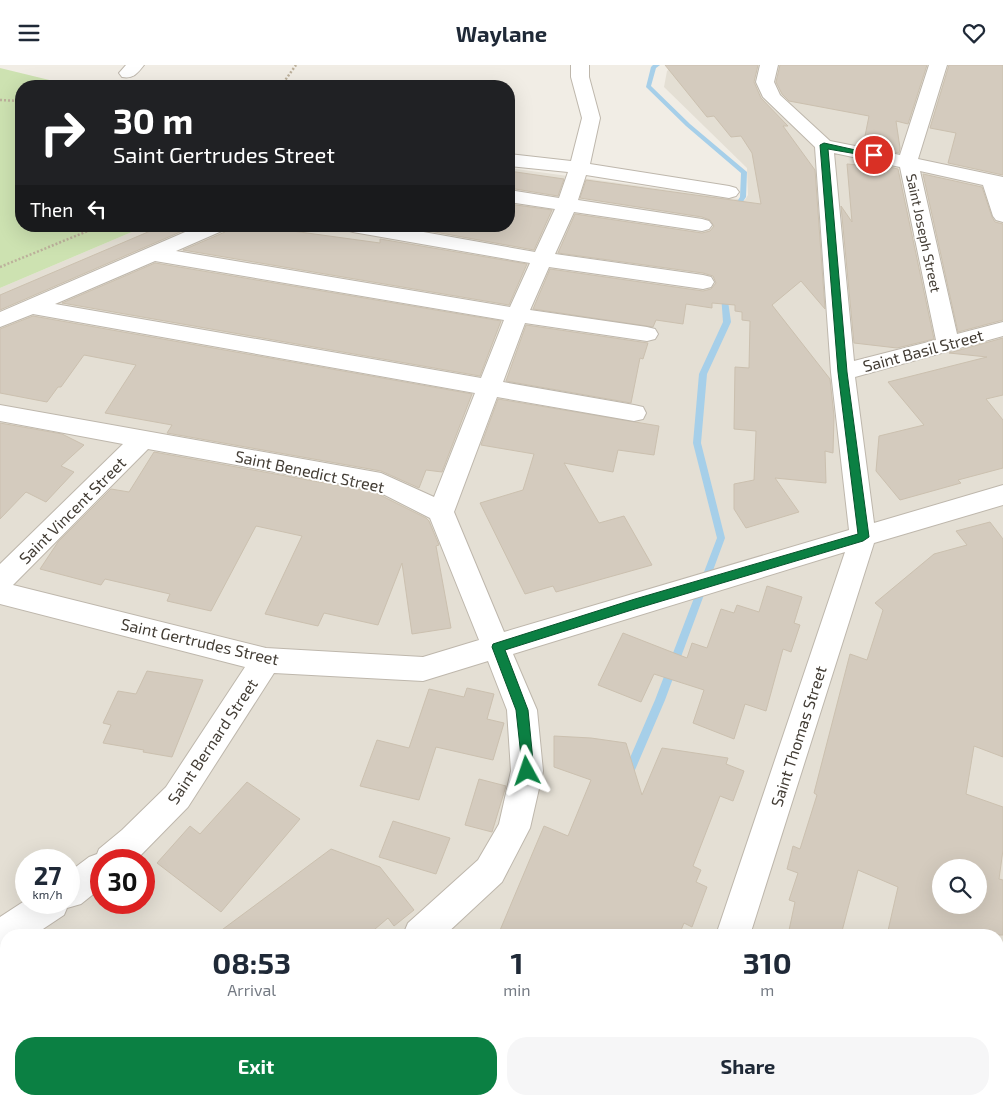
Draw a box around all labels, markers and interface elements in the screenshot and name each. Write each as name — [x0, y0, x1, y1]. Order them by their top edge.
icon: menu — [15, 19, 43, 47]
icon: heart — [960, 19, 988, 47]
text: Waylane — [456, 20, 547, 46]
text: 30 m — [113, 99, 193, 141]
icon: right — [30, 100, 95, 165]
pin — [853, 134, 895, 176]
text: Saint Gertrudes Street — [113, 141, 335, 167]
icon: arrive — [860, 141, 888, 169]
street label: Saint Joseph Street — [903, 172, 945, 294]
icon: left — [83, 195, 111, 223]
text: Then — [30, 198, 73, 221]
street label: Saint Basil Street — [861, 325, 985, 375]
street label: Saint Benedict Street — [234, 446, 386, 496]
street label: Saint Vincent Street — [15, 453, 129, 567]
street label: Saint Gertrudes Street — [119, 614, 281, 668]
street label: Saint Thomas Street — [766, 663, 830, 809]
street label: Saint Bernard Street — [163, 675, 261, 807]
position arrow — [500, 744, 552, 796]
speed limit sign: 30 — [90, 849, 155, 914]
map controls — [932, 859, 987, 914]
button: search — [932, 859, 987, 914]
text: 27 — [34, 860, 61, 890]
text: km/h — [33, 887, 62, 901]
text: 08:53 — [212, 944, 291, 980]
text: 1 — [511, 944, 523, 980]
text: 310 — [743, 944, 792, 980]
text: Arrival — [227, 980, 276, 999]
text: min — [503, 980, 531, 999]
text: m — [760, 980, 774, 999]
button: Exit — [15, 1037, 497, 1095]
button: Share — [507, 1037, 989, 1095]

